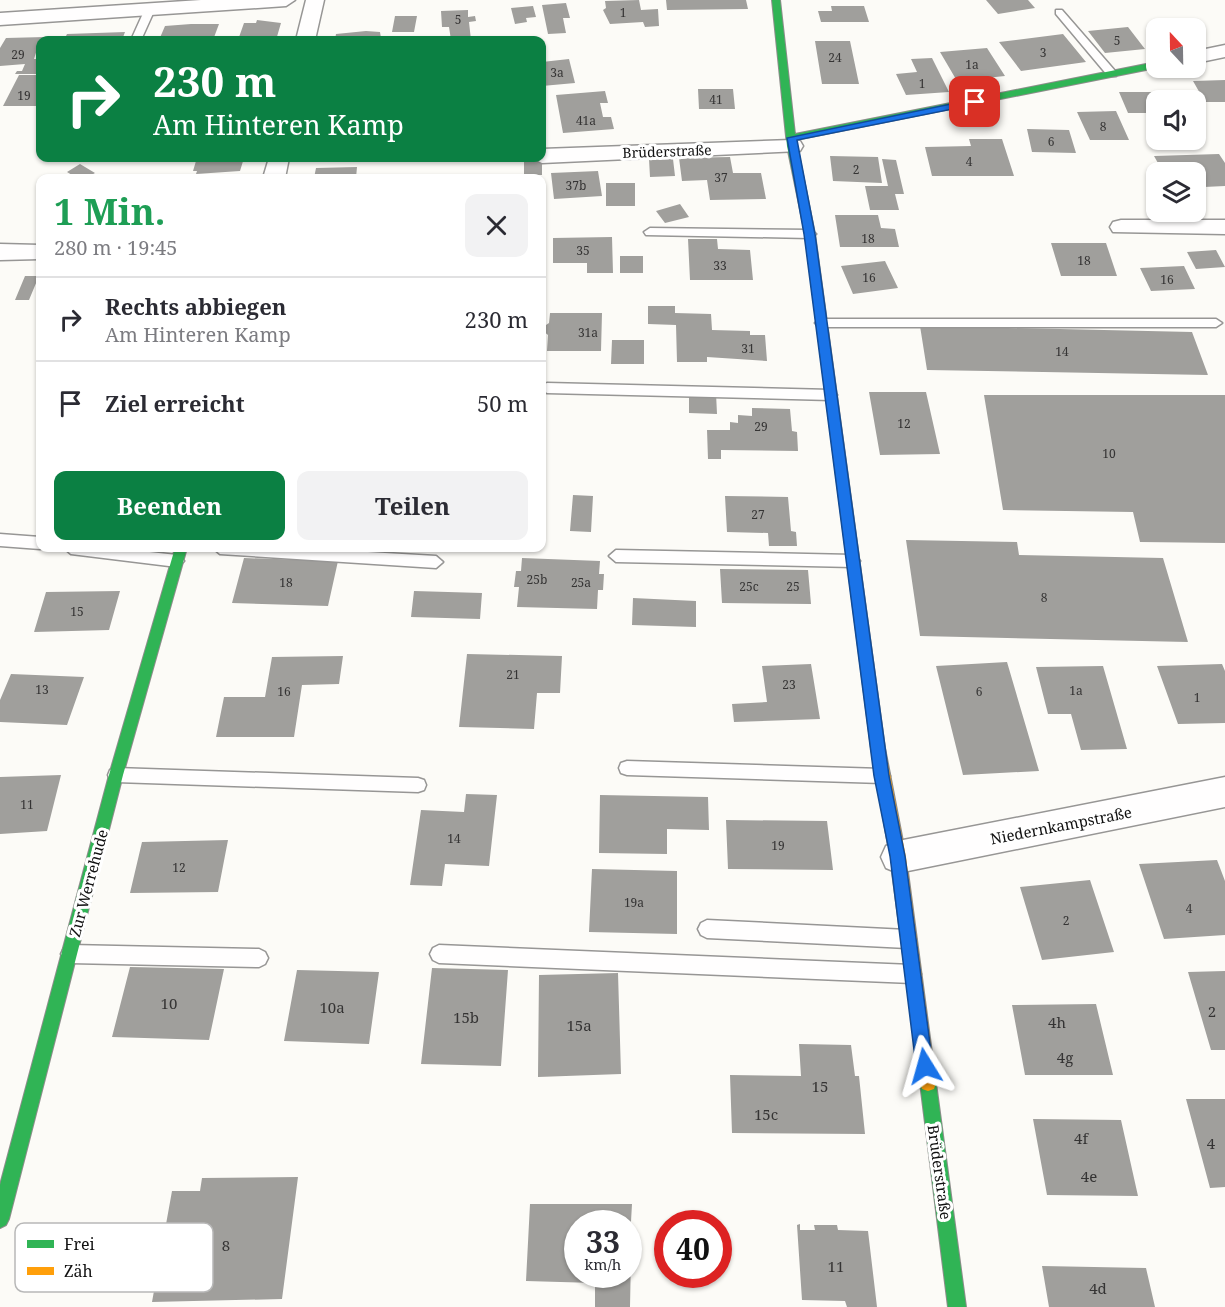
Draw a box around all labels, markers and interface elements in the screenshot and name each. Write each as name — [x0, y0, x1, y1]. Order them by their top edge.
house number: 1 — [620, 4, 626, 21]
house number: 5 — [455, 11, 461, 28]
north arrow — [1146, 18, 1206, 78]
map controls — [1146, 18, 1206, 222]
house number: 5 — [1114, 32, 1120, 49]
house number: 3 — [1040, 44, 1047, 61]
house number: 29 — [11, 46, 25, 63]
house number: 24 — [828, 49, 842, 66]
text: 230 m — [153, 52, 277, 109]
house number: 1a — [965, 56, 979, 73]
icon: right — [54, 60, 132, 138]
house number: 3a — [550, 64, 564, 81]
house number: 1 — [919, 75, 925, 92]
pin — [949, 76, 1000, 127]
icon: arrive — [958, 85, 991, 118]
house number: 19 — [17, 87, 31, 104]
button: sound — [1146, 90, 1206, 150]
house number: 41 — [709, 91, 723, 108]
text: Am Hinteren Kamp — [153, 106, 404, 143]
house number: 41a — [576, 112, 596, 129]
house number: 8 — [1100, 118, 1107, 135]
house number: 6 — [1048, 133, 1055, 150]
street label: Brüderstraße — [622, 140, 712, 162]
house number: 4 — [966, 153, 973, 170]
house number: 2 — [853, 161, 859, 178]
button: layers — [1146, 162, 1206, 222]
house number: 37 — [714, 169, 728, 186]
house number: 37b — [566, 177, 586, 194]
text: 1 Min. — [54, 187, 165, 236]
button: close — [465, 194, 528, 257]
house number: 18 — [861, 230, 875, 247]
text: 280 m · 19:45 — [54, 234, 177, 261]
house number: 35 — [576, 242, 590, 259]
house number: 18 — [1077, 252, 1091, 269]
house number: 33 — [713, 257, 727, 274]
house number: 16 — [862, 269, 876, 286]
house number: 16 — [1160, 271, 1174, 288]
text: Rechts abbiegen — [105, 291, 286, 321]
icon: right — [54, 303, 87, 336]
text: 230 m — [465, 304, 528, 334]
text: Am Hinteren Kamp — [105, 321, 291, 348]
house number: 31a — [578, 324, 598, 341]
house number: 31 — [741, 340, 755, 357]
house number: 14 — [1055, 343, 1069, 360]
icon: arrive — [54, 387, 87, 420]
text: Ziel erreicht — [105, 388, 245, 418]
text: 50 m — [477, 388, 528, 418]
house number: 12 — [897, 415, 911, 432]
house number: 29 — [754, 418, 768, 435]
house number: 10 — [1102, 445, 1116, 462]
button: Beenden — [54, 471, 285, 540]
button: Teilen — [297, 471, 528, 540]
house number: 27 — [751, 506, 765, 523]
house number: 25b — [527, 571, 547, 588]
house number: 18 — [279, 574, 293, 591]
house number: 25a — [571, 574, 591, 591]
house number: 25c — [739, 578, 759, 595]
house number: 25 — [786, 578, 800, 595]
house number: 8 — [1041, 589, 1048, 606]
house number: 15 — [70, 603, 84, 620]
house number: 21 — [506, 666, 520, 683]
house number: 23 — [782, 676, 796, 693]
house number: 13 — [35, 681, 49, 698]
house number: 1a — [1069, 682, 1083, 699]
house number: 16 — [277, 683, 291, 700]
house number: 6 — [976, 683, 983, 700]
house number: 1 — [1194, 689, 1200, 706]
house number: 11 — [20, 796, 34, 813]
street label: Niedernkampstraße — [988, 801, 1134, 849]
street label: Zur Werrehude — [64, 827, 112, 939]
house number: 14 — [447, 830, 461, 847]
house number: 19 — [771, 837, 785, 854]
house number: 12 — [172, 859, 186, 876]
house number: 19a — [624, 894, 644, 911]
house number: 4 — [1186, 900, 1193, 917]
house number: 2 — [1063, 912, 1069, 929]
house number: 10 — [161, 993, 177, 1013]
house number: 10a — [319, 997, 345, 1017]
house number: 2 — [1208, 1001, 1216, 1021]
house number: 15b — [453, 1007, 479, 1027]
house number: 4h — [1048, 1012, 1066, 1032]
house number: 15a — [566, 1015, 592, 1035]
position arrow — [893, 1034, 957, 1098]
house number: 4g — [1057, 1047, 1073, 1067]
house number: 15 — [812, 1076, 828, 1096]
house number: 15c — [754, 1104, 778, 1124]
street label: Brüderstraße — [923, 1123, 957, 1221]
house number: 4f — [1074, 1128, 1089, 1148]
house number: 4 — [1207, 1133, 1216, 1153]
house number: 4e — [1081, 1166, 1097, 1186]
speed limit sign: 40 — [654, 1210, 732, 1288]
text: 33 — [586, 1221, 620, 1262]
legend — [15, 1223, 213, 1292]
text: Frei — [64, 1233, 95, 1255]
house number: 8 — [222, 1235, 230, 1255]
text: km/h — [585, 1254, 621, 1274]
house number: 11 — [828, 1256, 844, 1276]
text: Zäh — [64, 1260, 93, 1282]
house number: 4d — [1089, 1278, 1107, 1298]

